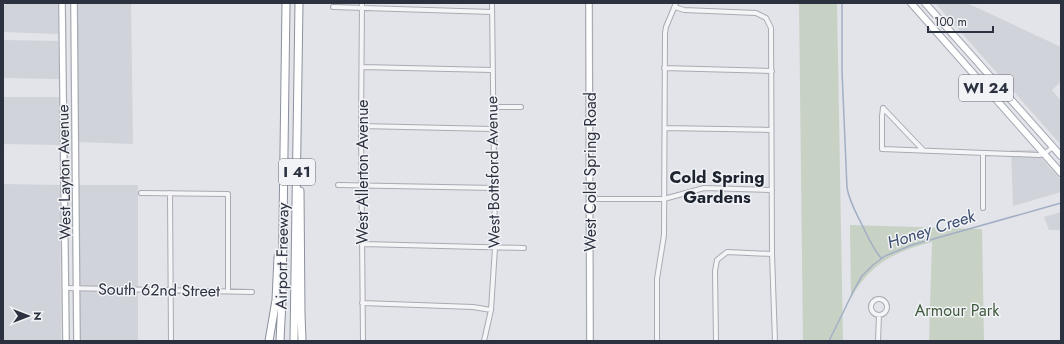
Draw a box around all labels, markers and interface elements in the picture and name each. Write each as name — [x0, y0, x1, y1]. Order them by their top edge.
scale bar — [928, 8, 993, 34]
text: 100 m — [934, 13, 967, 31]
road number: WI 24 — [959, 75, 1013, 101]
street label: West Cold Spring Road — [579, 92, 602, 252]
street label: West Bottsford Avenue — [480, 96, 506, 248]
street label: West Allerton Avenue — [351, 99, 374, 245]
street label: West Layton Avenue — [51, 104, 77, 240]
road number: I 41 — [279, 159, 315, 185]
district label: Cold Spring Gardens — [669, 165, 765, 209]
street label: Airport Freeway — [270, 201, 294, 310]
water label: Honey Creek — [884, 203, 979, 254]
street label: South 62nd Street — [98, 277, 220, 303]
north arrow — [8, 296, 48, 336]
park label: Armour Park — [915, 299, 1000, 322]
text: N — [30, 312, 46, 320]

